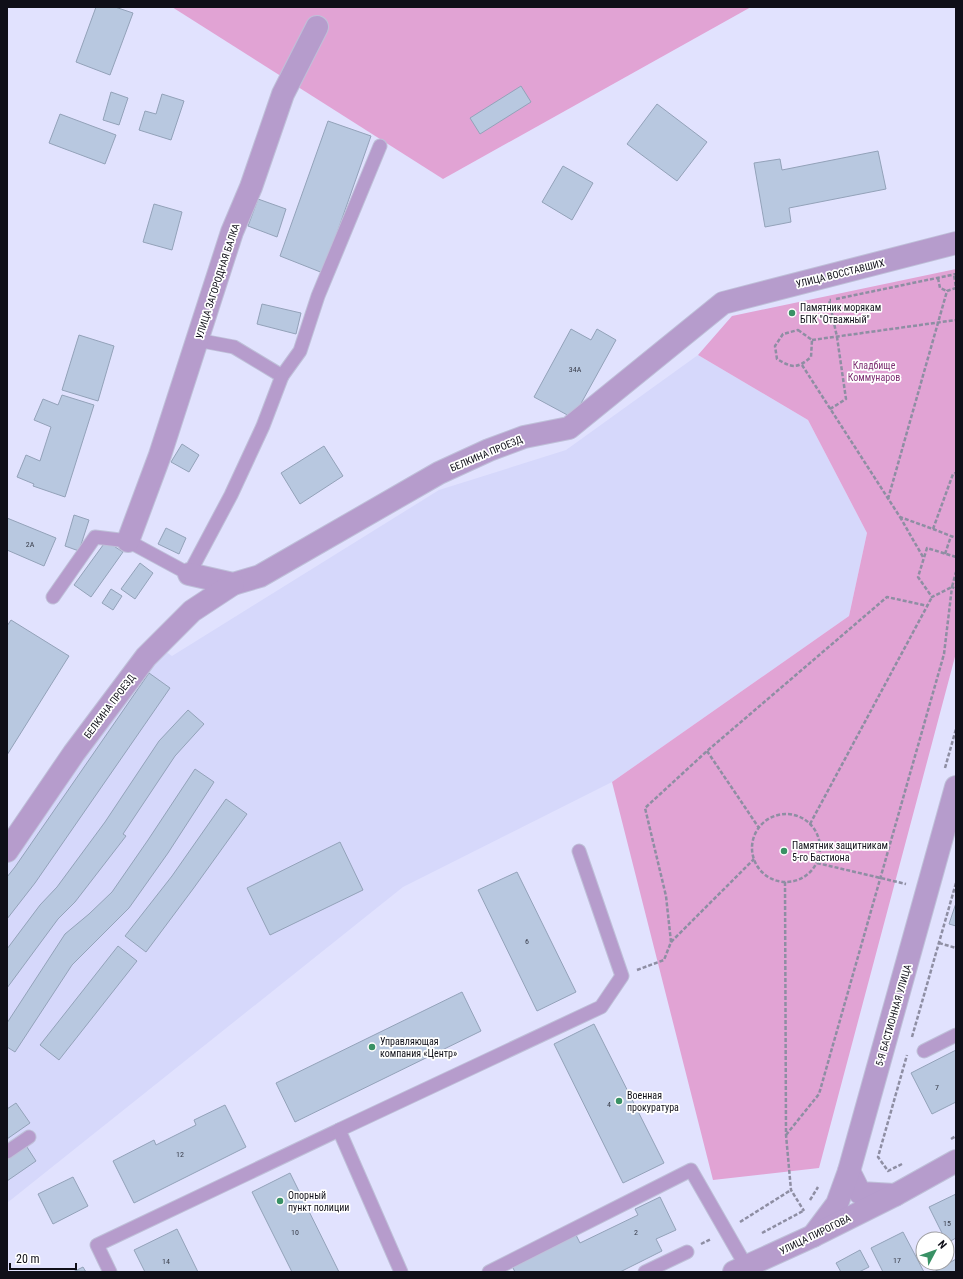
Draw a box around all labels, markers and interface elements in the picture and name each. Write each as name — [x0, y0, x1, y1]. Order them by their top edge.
street label: УЛИЦА ЗАГОРОДНАЯ БАЛКА — [194, 222, 241, 340]
street label: УЛИЦА ВОССТАВШИХ — [795, 257, 886, 290]
place label: Памятник морякам БПК "Отважный" — [800, 302, 881, 325]
marker: Памятник морякам БПК "Отважный" — [787, 308, 797, 318]
park label: Кладбище Коммунаров — [848, 360, 900, 383]
house number: 34А — [569, 365, 582, 374]
street label: БЕЛКИНА ПРОЕЗД — [448, 433, 524, 474]
house number: 2А — [26, 540, 35, 549]
street label: БЕЛКИНА ПРОЕЗД — [82, 672, 137, 740]
place label: Памятник защитникам 5-го Бастиона — [792, 840, 888, 863]
marker: Памятник защитникам 5-го Бастиона — [779, 846, 789, 856]
house number: 6 — [525, 937, 529, 946]
street label: 5-Я БАСТИОННАЯ УЛИЦА — [874, 963, 913, 1067]
place label: Управляющая компания «Центр» — [380, 1036, 457, 1059]
marker: Управляющая компания «Центр» — [367, 1042, 377, 1052]
house number: 7 — [935, 1083, 939, 1092]
place label: Военная прокуратура — [627, 1090, 679, 1113]
marker: Военная прокуратура — [614, 1096, 624, 1106]
house number: 4 — [607, 1100, 611, 1109]
house number: 12 — [176, 1150, 184, 1159]
place label: Опорный пункт полиции — [288, 1190, 349, 1213]
marker: Опорный пункт полиции — [275, 1196, 285, 1206]
street label: УЛИЦА ПИРОГОВА — [778, 1212, 853, 1256]
house number: 15 — [943, 1219, 951, 1228]
house number: 10 — [291, 1228, 299, 1237]
house number: 2 — [634, 1228, 638, 1237]
north arrow — [915, 1231, 955, 1271]
text: N — [935, 1238, 949, 1252]
scale bar — [10, 1245, 76, 1271]
text: 20 m — [16, 1252, 40, 1266]
house number: 17 — [893, 1256, 901, 1265]
house number: 14 — [162, 1257, 170, 1266]

